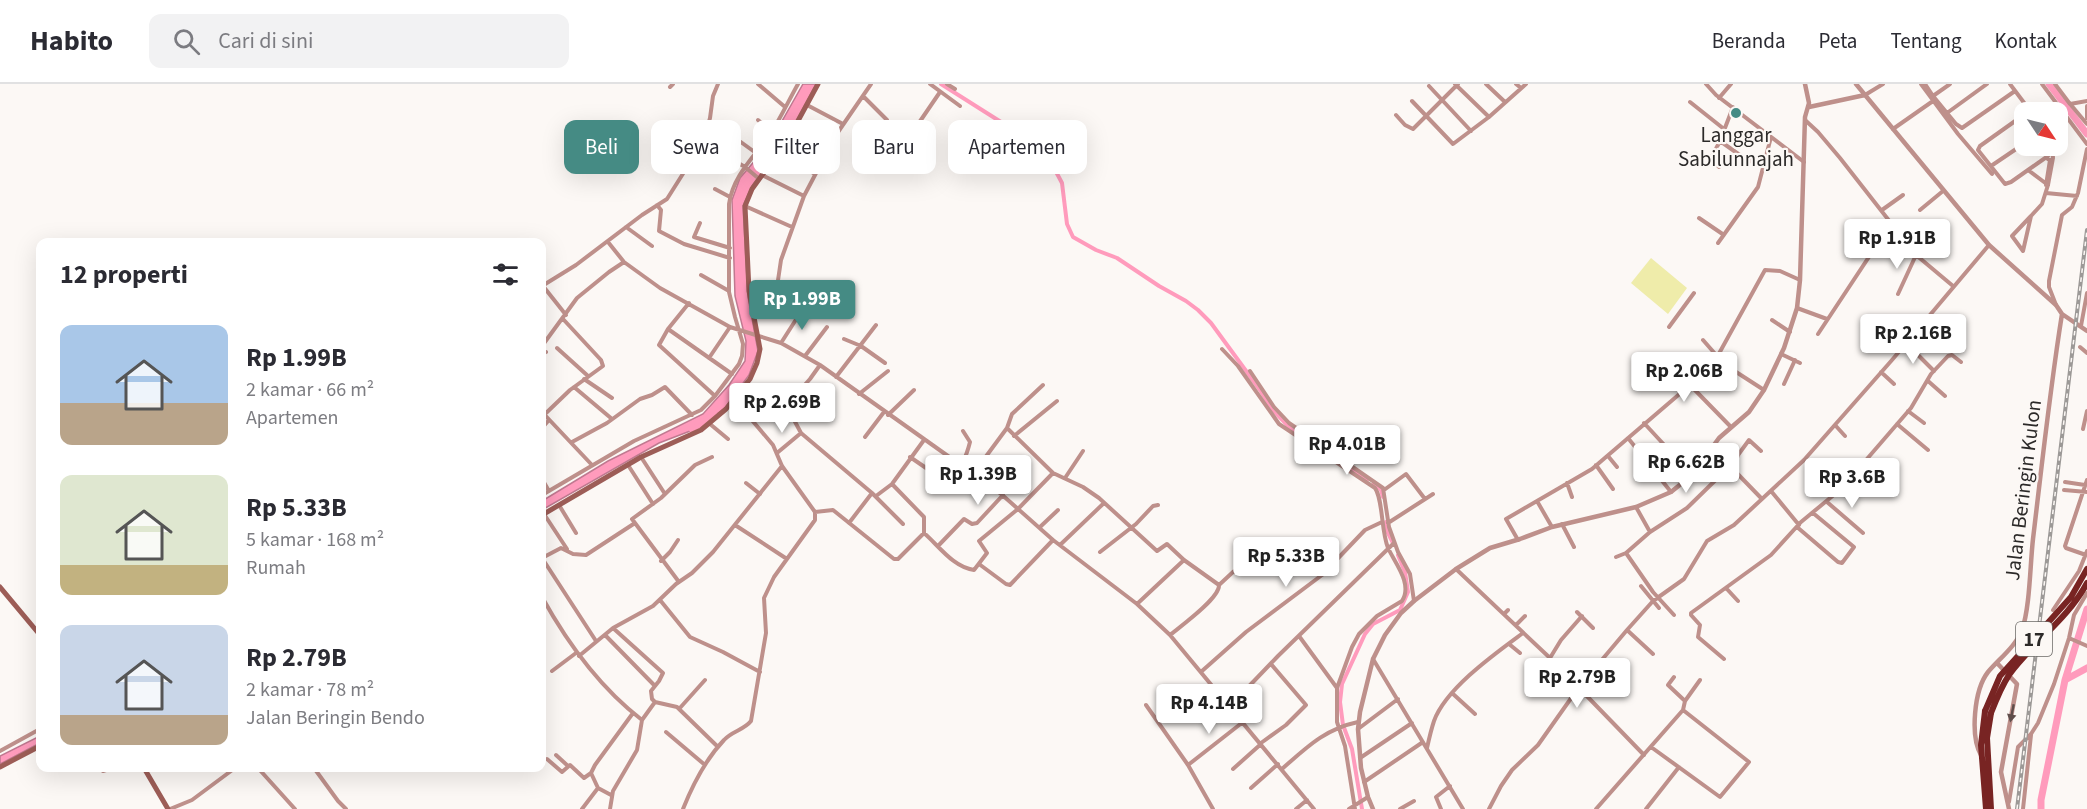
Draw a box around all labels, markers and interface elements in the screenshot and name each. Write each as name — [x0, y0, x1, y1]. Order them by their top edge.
search box — [149, 14, 569, 68]
text: Habito — [30, 21, 113, 61]
icon: search — [170, 25, 203, 58]
text: Cari di sini — [218, 25, 313, 57]
text: Beranda — [1712, 26, 1786, 56]
text: Peta — [1819, 26, 1857, 56]
text: Tentang — [1890, 26, 1961, 56]
text: Kontak — [1994, 26, 2057, 56]
north arrow — [2014, 102, 2068, 156]
map controls — [2014, 102, 2068, 156]
marker: Langgar Sabilunnajah — [1729, 106, 1743, 120]
chip: Beli — [564, 120, 639, 174]
chip: Sewa — [651, 120, 741, 174]
chip: Filter — [753, 120, 840, 174]
chip: Baru — [852, 120, 936, 174]
chip: Apartemen — [948, 120, 1087, 174]
place label: Langgar Sabilunnajah — [1678, 120, 1794, 174]
pin: Rp 1.91B — [1835, 219, 1959, 270]
text: Rp 1.91B — [1858, 224, 1936, 252]
text: 12 properti — [60, 256, 188, 293]
icon: filters — [489, 258, 522, 291]
pin: Rp 1.99B — [740, 280, 864, 331]
text: Rp 1.99B — [763, 285, 841, 313]
pin: Rp 2.16B — [1851, 314, 1975, 365]
text: Rp 2.16B — [1874, 319, 1952, 347]
text: Rp 1.99B — [246, 339, 347, 376]
icon: home — [108, 349, 180, 421]
pin: Rp 2.06B — [1622, 352, 1746, 403]
text: Rp 2.06B — [1645, 357, 1723, 385]
text: 2 kamar · 66 m² — [246, 376, 374, 404]
pin: Rp 2.69B — [720, 383, 844, 434]
text: Rp 2.69B — [743, 388, 821, 416]
street label: Jalan Beringin Kulon — [1997, 398, 2049, 582]
text: Apartemen — [246, 404, 339, 432]
pin: Rp 4.01B — [1285, 425, 1409, 476]
text: Rp 4.01B — [1308, 430, 1386, 458]
pin: Rp 6.62B — [1624, 443, 1748, 494]
text: Rp 6.62B — [1647, 448, 1725, 476]
pin: Rp 1.39B — [916, 455, 1040, 506]
pin: Rp 3.6B — [1797, 458, 1907, 509]
text: Rp 1.39B — [939, 460, 1017, 488]
text: Rp 3.6B — [1819, 463, 1885, 491]
text: Rp 5.33B — [246, 489, 347, 526]
icon: home — [108, 499, 180, 571]
text: 5 kamar · 168 m² — [246, 526, 384, 554]
pin: Rp 5.33B — [1224, 537, 1348, 588]
text: Rp 5.33B — [1247, 542, 1325, 570]
text: Rumah — [246, 554, 306, 582]
road number: 17 — [2016, 622, 2052, 656]
text: Rp 2.79B — [246, 639, 347, 676]
icon: home — [108, 649, 180, 721]
pin: Rp 2.79B — [1515, 658, 1639, 709]
text: Rp 2.79B — [1538, 663, 1616, 691]
text: 2 kamar · 78 m² — [246, 676, 374, 704]
pin: Rp 4.14B — [1147, 684, 1271, 735]
text: Rp 4.14B — [1170, 689, 1248, 717]
text: Jalan Beringin Bendo — [246, 704, 425, 732]
one-way arrow — [2007, 704, 2016, 723]

